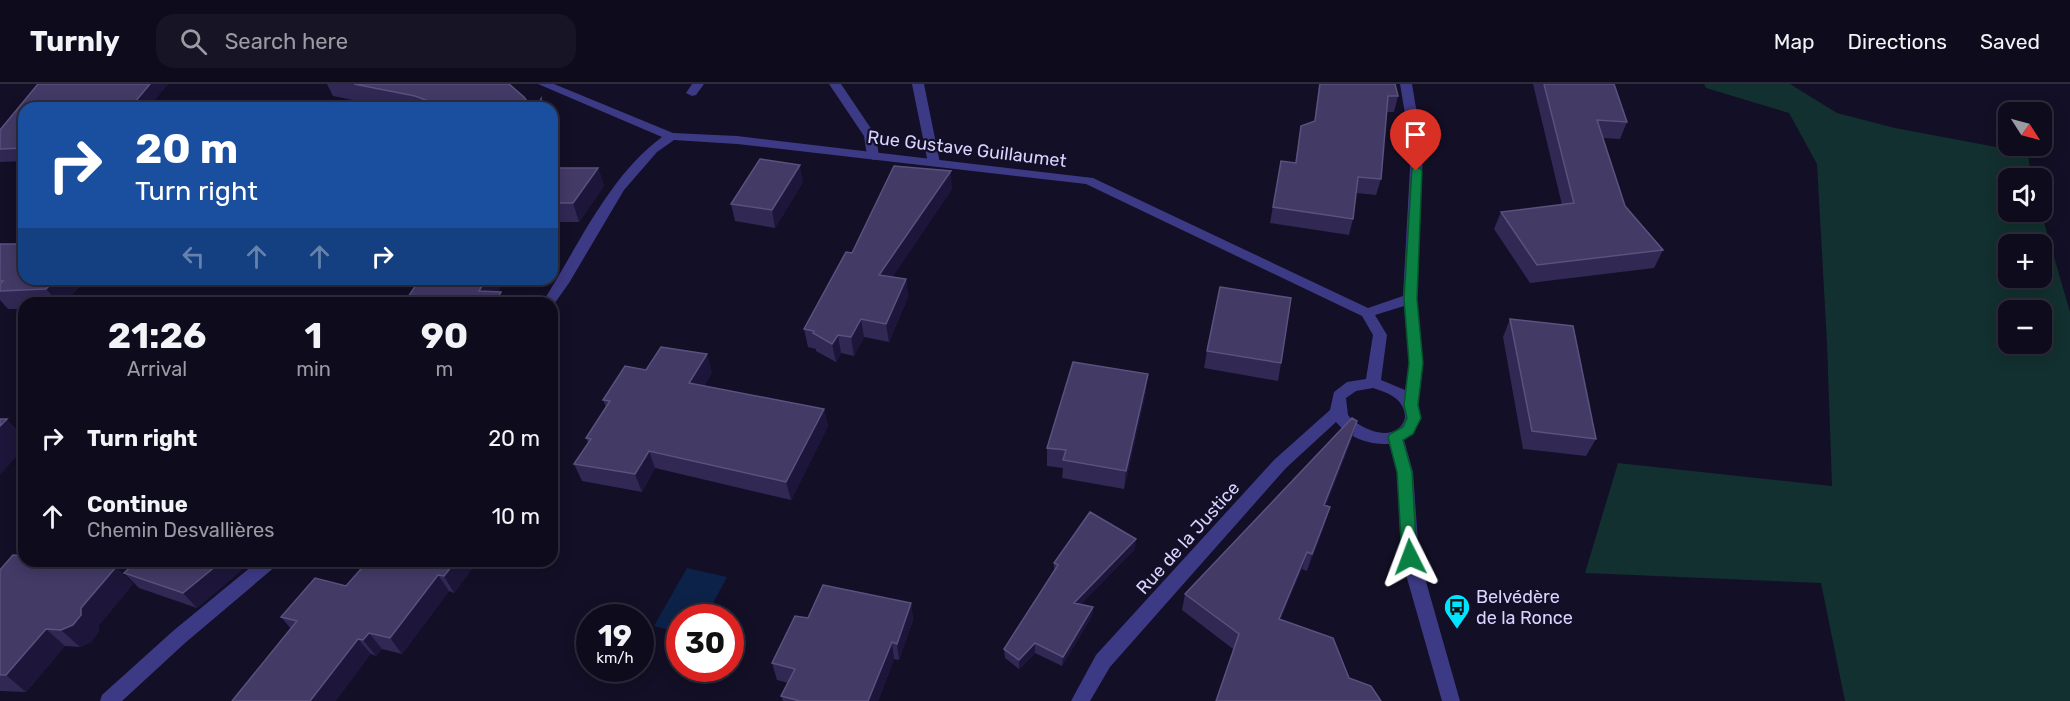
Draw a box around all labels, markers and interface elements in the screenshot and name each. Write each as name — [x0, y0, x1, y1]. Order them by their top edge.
search box — [156, 14, 576, 68]
text: Turnly — [30, 25, 120, 58]
icon: search — [177, 25, 210, 58]
text: Search here — [225, 28, 348, 55]
text: Map — [1774, 29, 1815, 54]
text: Directions — [1848, 29, 1947, 54]
text: Saved — [1980, 29, 2040, 54]
north arrow — [1998, 102, 2052, 156]
map controls — [1998, 102, 2052, 354]
pin — [1390, 109, 1441, 171]
icon: arrive — [1399, 118, 1432, 151]
text: 20 m — [135, 124, 238, 174]
icon: right — [36, 126, 114, 204]
street label: Rue Gustave Guillaumet — [866, 126, 1068, 172]
button: sound — [1998, 168, 2052, 222]
text: Turn right — [135, 175, 258, 207]
button: + — [1998, 234, 2052, 288]
icon: left — [177, 240, 210, 273]
icon: ahead — [240, 240, 273, 273]
icon: ahead — [303, 240, 336, 273]
icon: right — [366, 240, 399, 273]
button: − — [1998, 300, 2052, 354]
text: 21:26 — [108, 314, 206, 357]
text: 1 — [305, 314, 322, 357]
text: 90 — [421, 314, 468, 357]
text: Arrival — [127, 357, 187, 381]
text: min — [296, 357, 331, 381]
text: m — [436, 357, 453, 381]
icon: right — [36, 422, 69, 455]
text: Turn right — [87, 425, 197, 452]
text: 20 m — [488, 425, 540, 452]
street label: Rue de la Justice — [1132, 477, 1244, 599]
text: Continue — [87, 491, 188, 518]
icon: ahead — [36, 500, 69, 533]
text: 10 m — [492, 503, 540, 530]
text: Chemin Desvallières — [87, 518, 274, 542]
position arrow — [1378, 525, 1442, 589]
place label: Belvédère de la Ronce — [1476, 586, 1573, 629]
bus stop icon: Belvédère de la Ronce — [1442, 592, 1472, 630]
speed limit sign: 30 — [666, 604, 744, 682]
text: 19 — [598, 618, 632, 654]
text: km/h — [596, 649, 634, 667]

